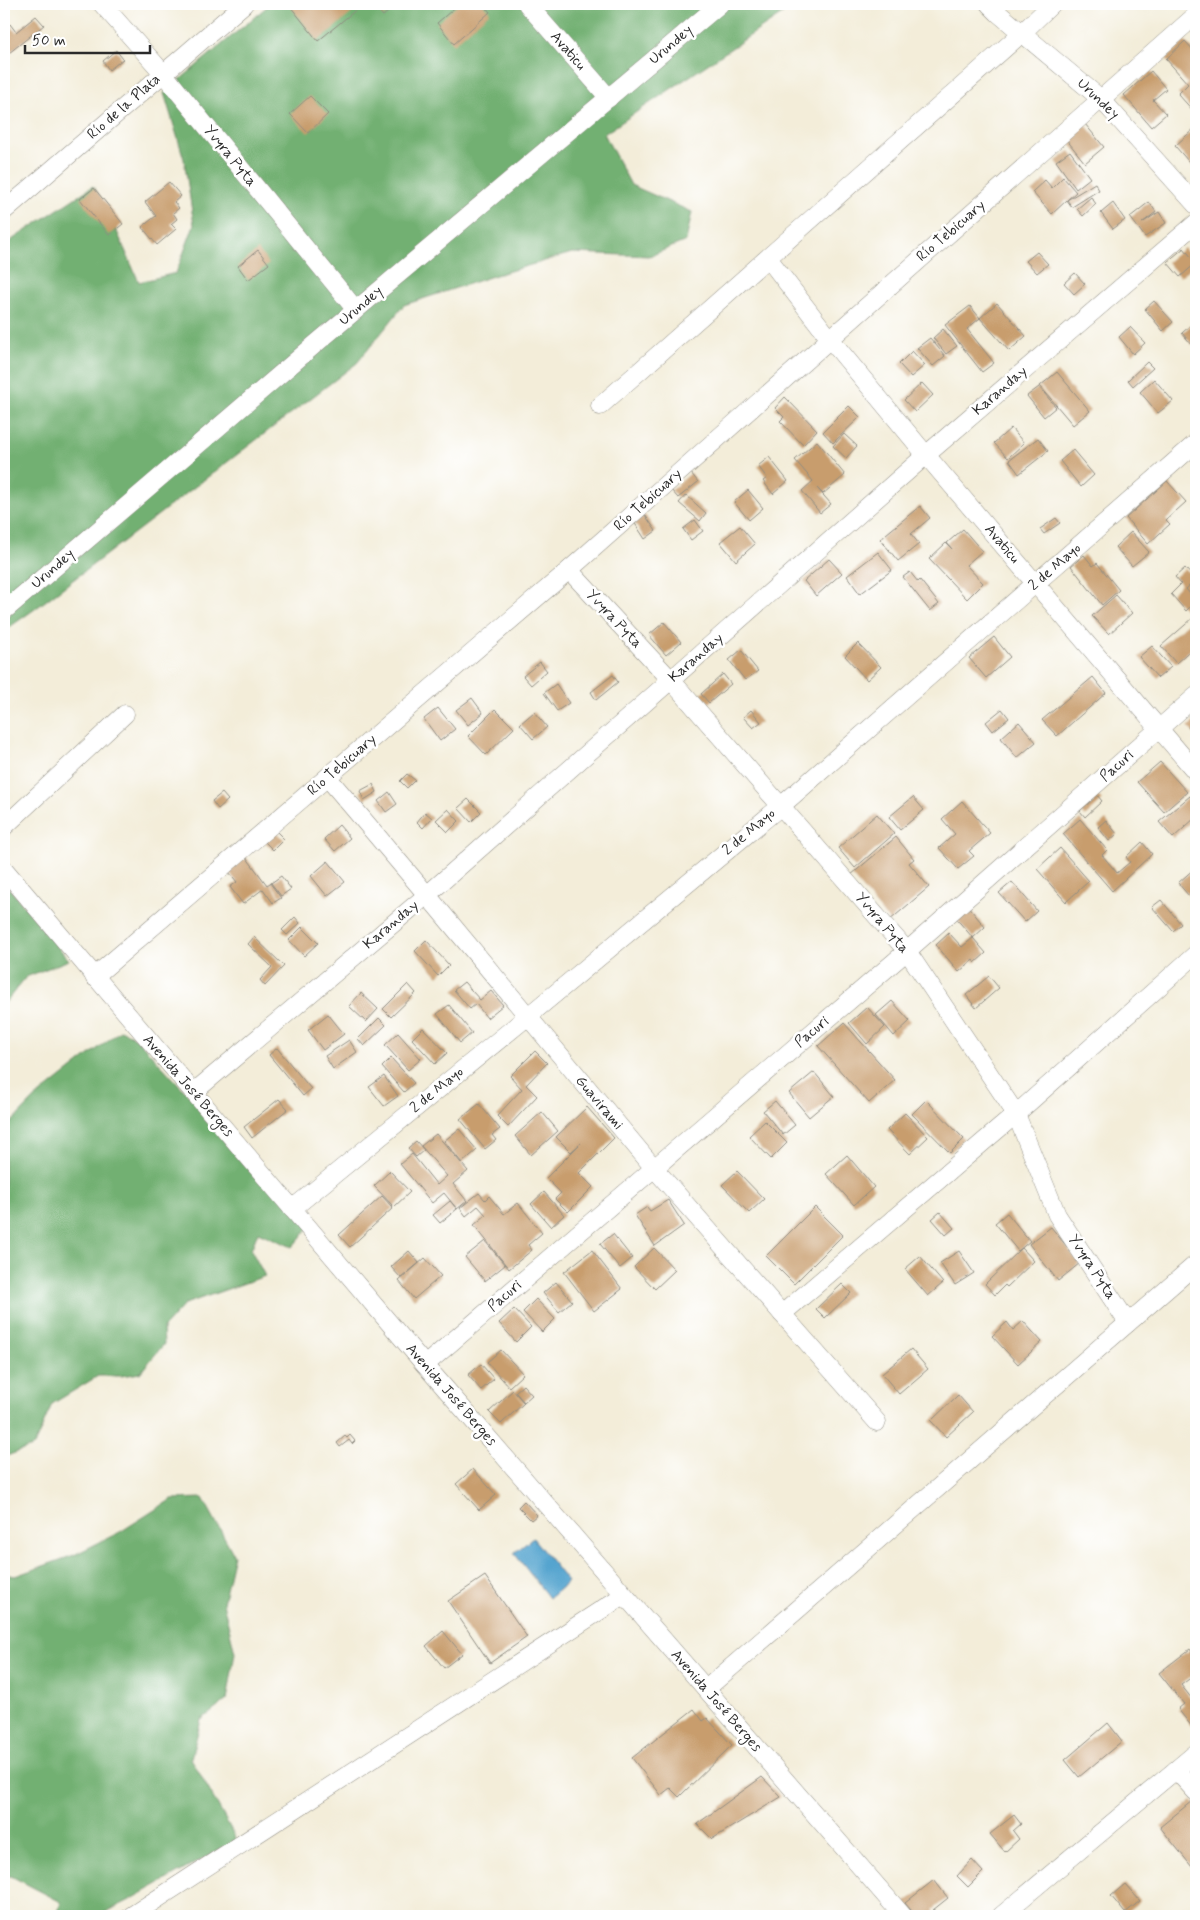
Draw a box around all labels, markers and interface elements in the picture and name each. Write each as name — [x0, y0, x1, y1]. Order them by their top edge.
street label: Urundey — [645, 21, 697, 69]
scale bar — [25, 22, 150, 54]
street label: Avaticu — [546, 27, 591, 75]
text: 50 m — [32, 31, 66, 51]
street label: Río de la Plata — [83, 70, 165, 144]
street label: Urundey — [1072, 74, 1124, 124]
street label: Yvyra Pyta — [199, 121, 261, 191]
street label: Río Tebicuary — [912, 195, 990, 266]
street label: Urundey — [335, 282, 387, 330]
street label: Karanday — [968, 361, 1032, 420]
street label: Río Tebicuary — [610, 464, 687, 536]
street label: Avaticu — [980, 520, 1024, 568]
street label: 2 de Mayo — [1024, 538, 1086, 595]
street label: Urundey — [27, 544, 79, 594]
street label: Yvyra Pyta — [582, 585, 647, 653]
street label: Karanday — [664, 628, 728, 687]
street label: Río Tebicuary — [303, 729, 381, 800]
street label: Pacuri — [1096, 745, 1138, 787]
street label: 2 de Mayo — [718, 804, 780, 860]
street label: Yvyra Pyta — [851, 888, 914, 958]
street label: Karanday — [359, 896, 423, 954]
street label: Pacuri — [791, 1012, 833, 1052]
street label: Avenida José Berges — [137, 1030, 238, 1142]
street label: 2 de Mayo — [406, 1062, 468, 1118]
street label: Guavirami — [570, 1072, 628, 1134]
street label: Yvyra Pyta — [1064, 1231, 1121, 1304]
street label: Pacuri — [484, 1276, 526, 1316]
street label: Avenida José Berges — [400, 1339, 501, 1451]
street label: Avenida José Berges — [665, 1645, 766, 1757]

